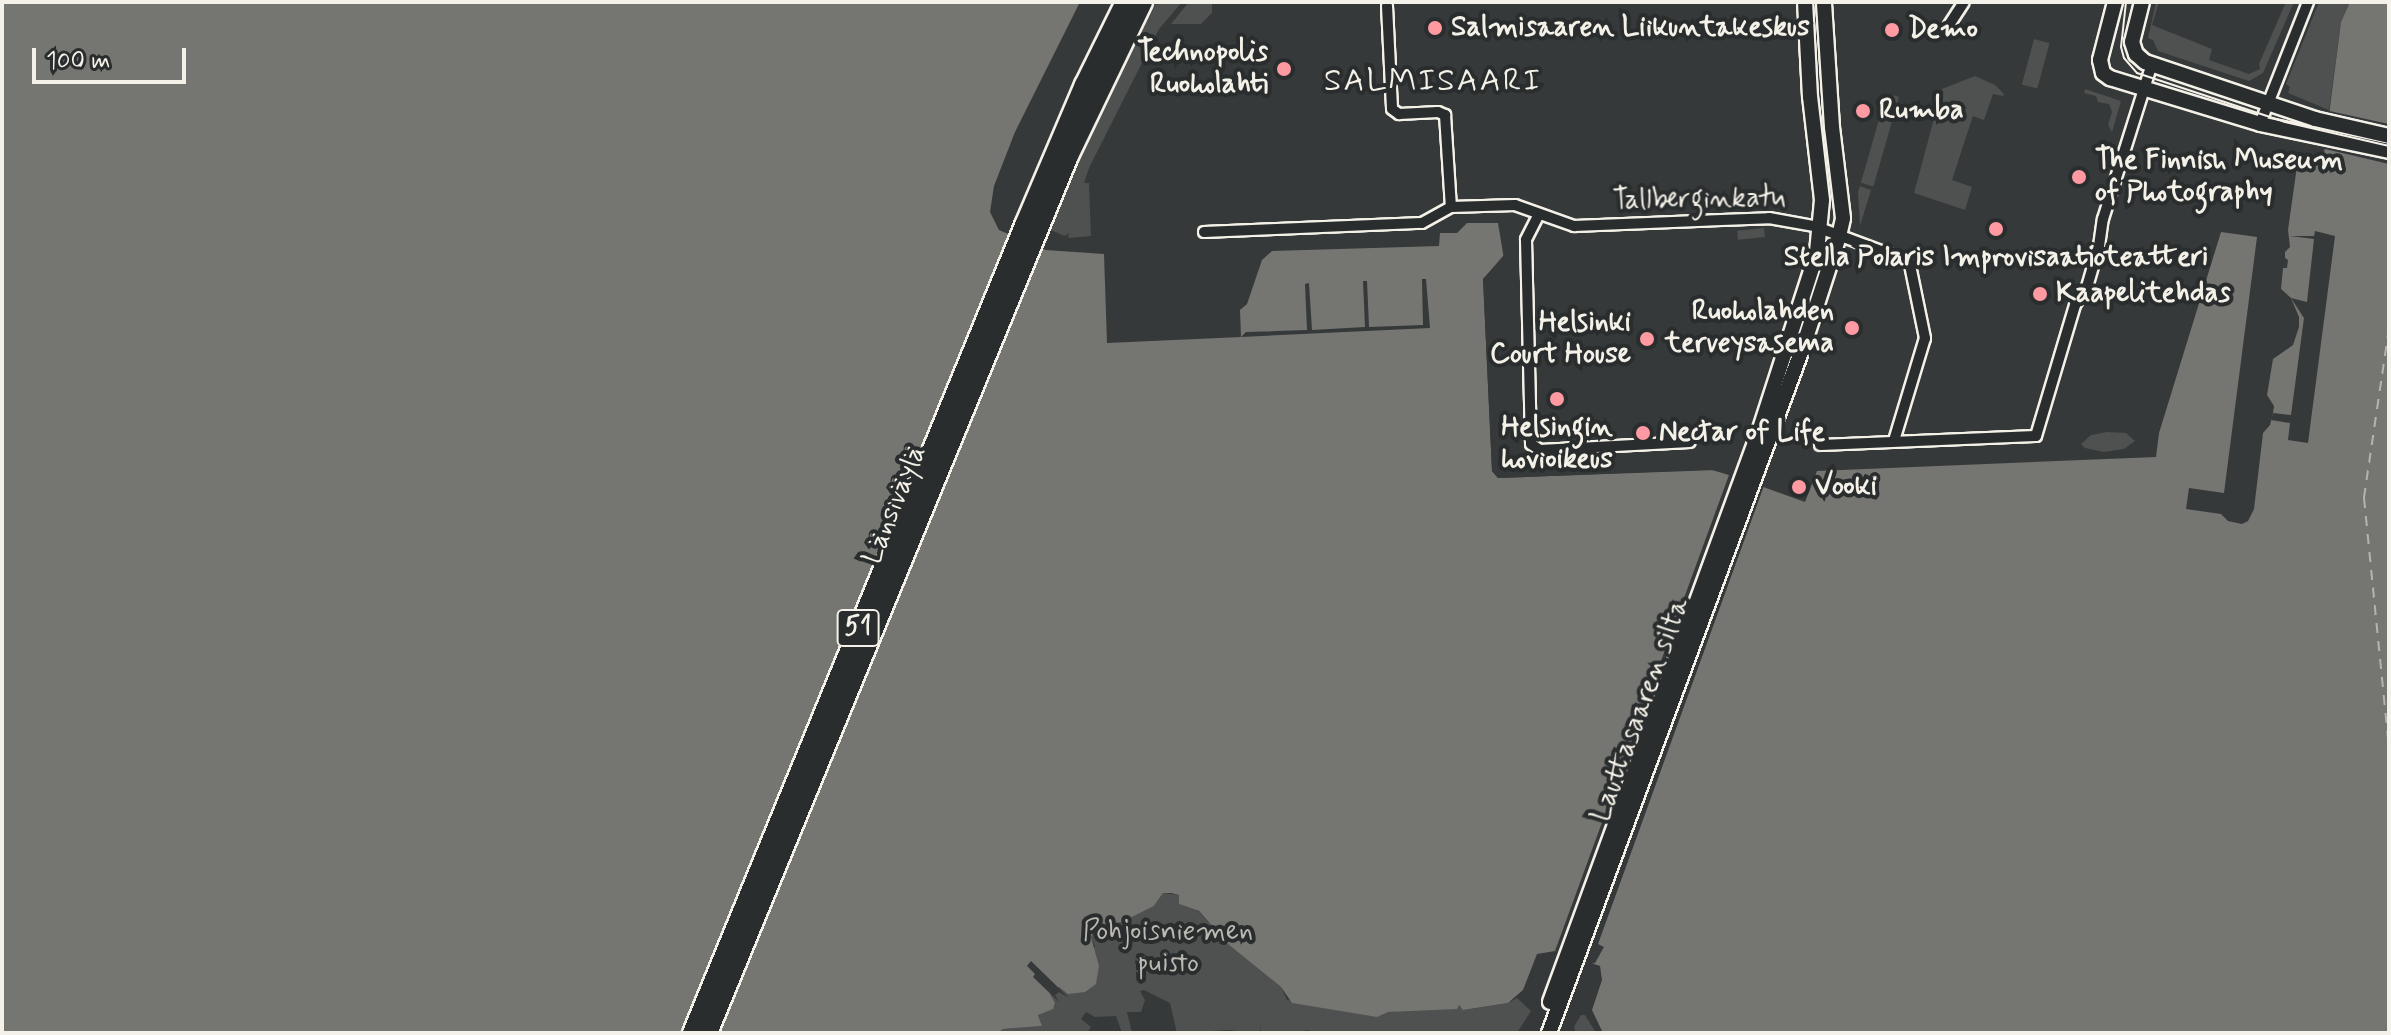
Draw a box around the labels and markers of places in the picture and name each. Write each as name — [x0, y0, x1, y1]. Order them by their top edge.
place label: Salmisaaren Liikuntakeskus — [1451, 11, 1817, 45]
place label: Demo — [1908, 13, 1978, 47]
marker: Salmisaaren Liikuntakeskus — [1426, 19, 1444, 37]
marker: Demo — [1883, 21, 1901, 39]
place label: Technopolis Ruoholahti — [1137, 36, 1268, 102]
marker: Technopolis Ruoholahti — [1275, 60, 1293, 78]
place label: Rumba — [1879, 94, 1964, 128]
marker: Rumba — [1854, 102, 1872, 120]
place label: The Finnish Museum of Photography — [2095, 144, 2349, 210]
marker: The Finnish Museum of Photography — [2070, 168, 2088, 186]
marker: Stella Polaris Improvisaatioteatteri — [1987, 220, 2005, 238]
place label: Stella Polaris Improvisaatioteatteri — [1784, 241, 2208, 275]
place label: Kaapelitehdas — [2056, 277, 2231, 311]
marker: Kaapelitehdas — [2031, 285, 2049, 303]
place label: Ruoholahden terveysasema — [1665, 295, 1834, 361]
place label: Helsinki Court House — [1490, 306, 1631, 372]
marker: Ruoholahden terveysasema — [1841, 317, 1863, 339]
marker: Helsinki Court House — [1638, 330, 1656, 348]
marker: Helsingin hovioikeus — [1548, 390, 1566, 408]
place label: Helsingin hovioikeus — [1501, 411, 1613, 477]
place label: Nectar of Life — [1659, 416, 1826, 450]
marker: Nectar of Life — [1634, 424, 1652, 442]
place label: Vooki — [1815, 470, 1877, 504]
marker: Vooki — [1790, 478, 1808, 496]

